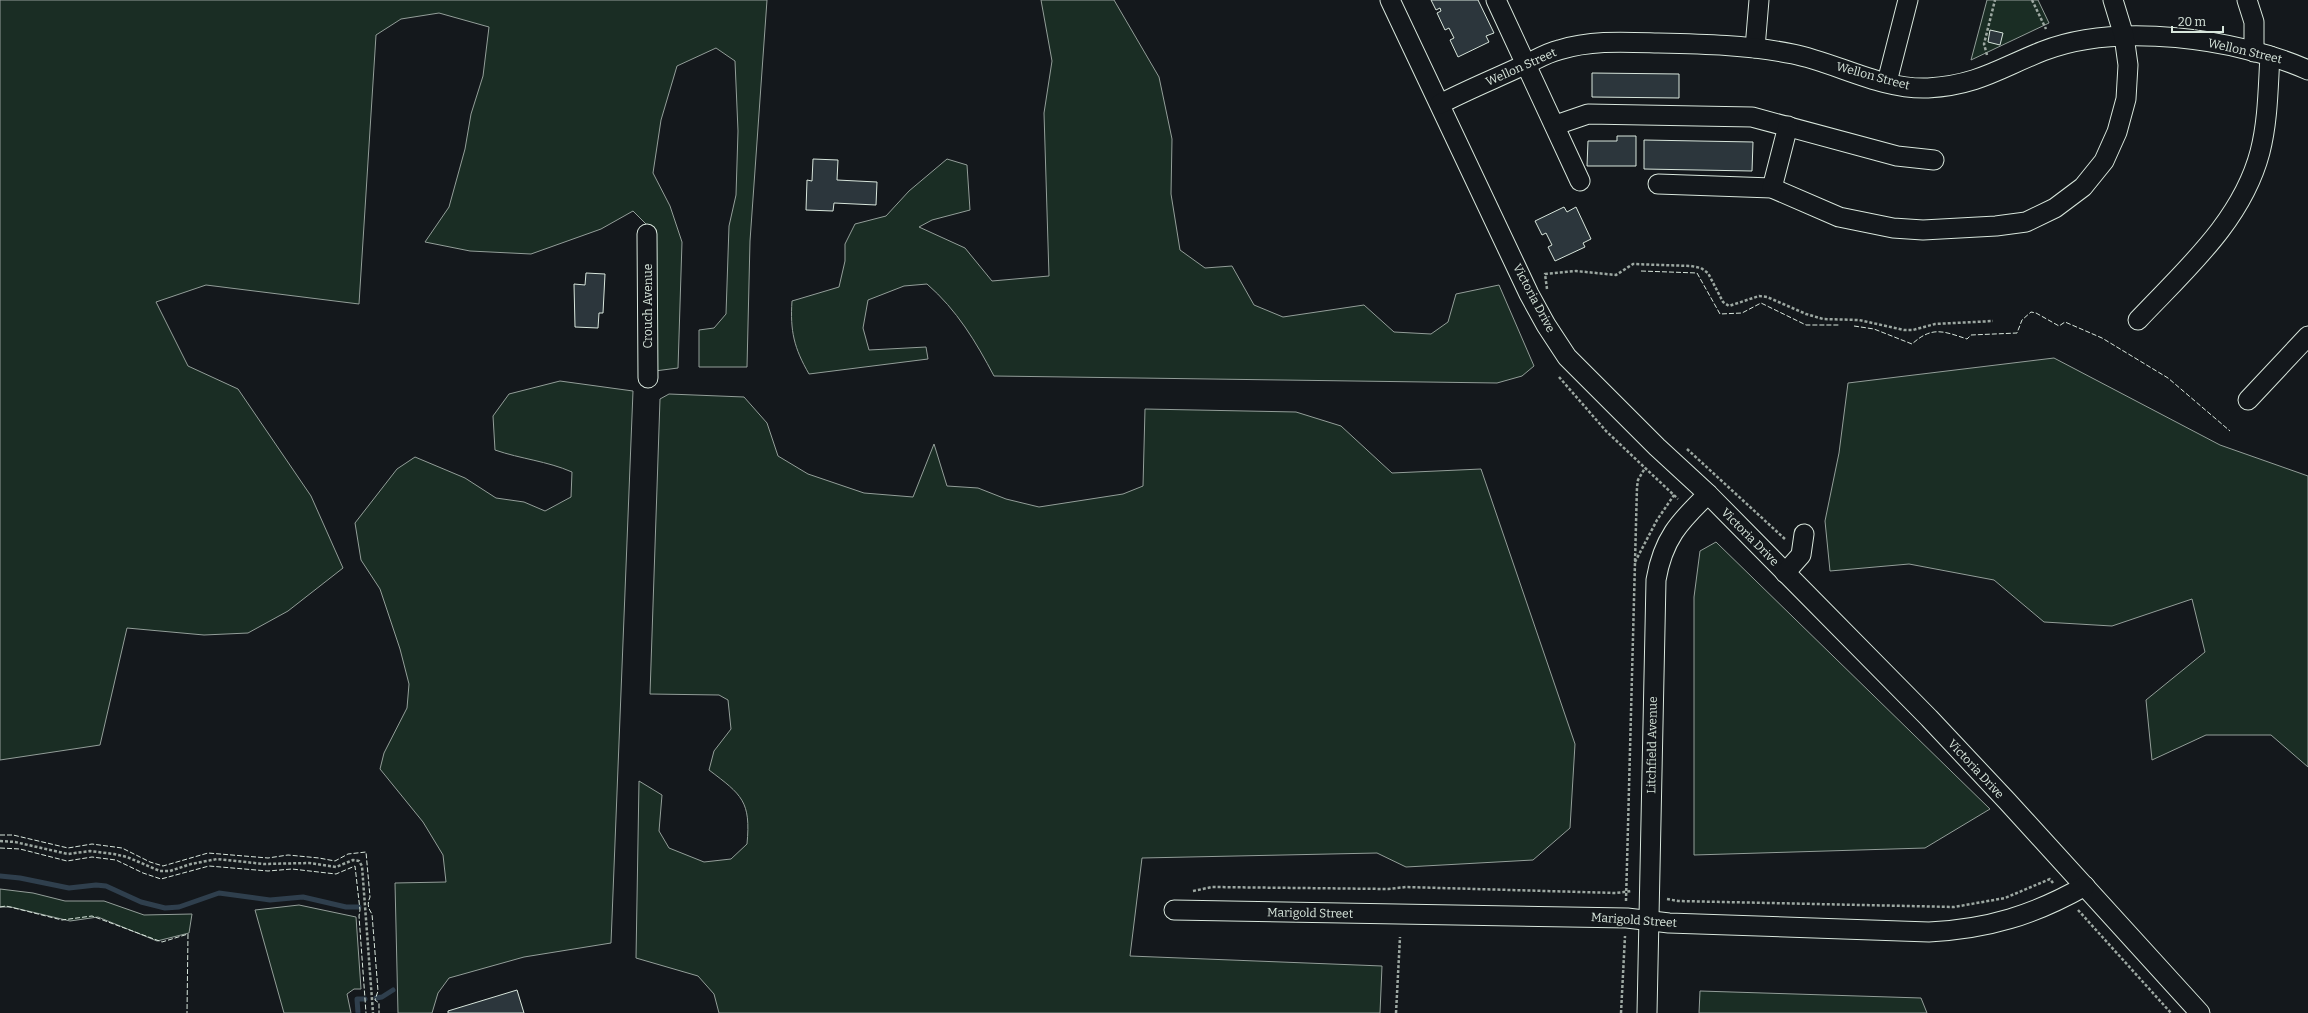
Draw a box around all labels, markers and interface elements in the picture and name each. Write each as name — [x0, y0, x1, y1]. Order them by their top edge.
scale bar — [2172, 8, 2223, 34]
text: 20 m — [2178, 15, 2207, 29]
street label: Wellon Street — [2207, 36, 2284, 66]
street label: Wellon Street — [1484, 45, 1559, 89]
street label: Wellon Street — [1835, 59, 1912, 93]
street label: Victoria Drive — [1510, 261, 1558, 335]
street label: Crouch Avenue — [641, 264, 655, 348]
street label: Victoria Drive — [1718, 505, 1782, 569]
street label: Litchfield Avenue — [1644, 696, 1660, 794]
street label: Victoria Drive — [1945, 737, 2007, 801]
street label: Marigold Street — [1267, 905, 1354, 921]
street label: Marigold Street — [1591, 910, 1678, 930]

